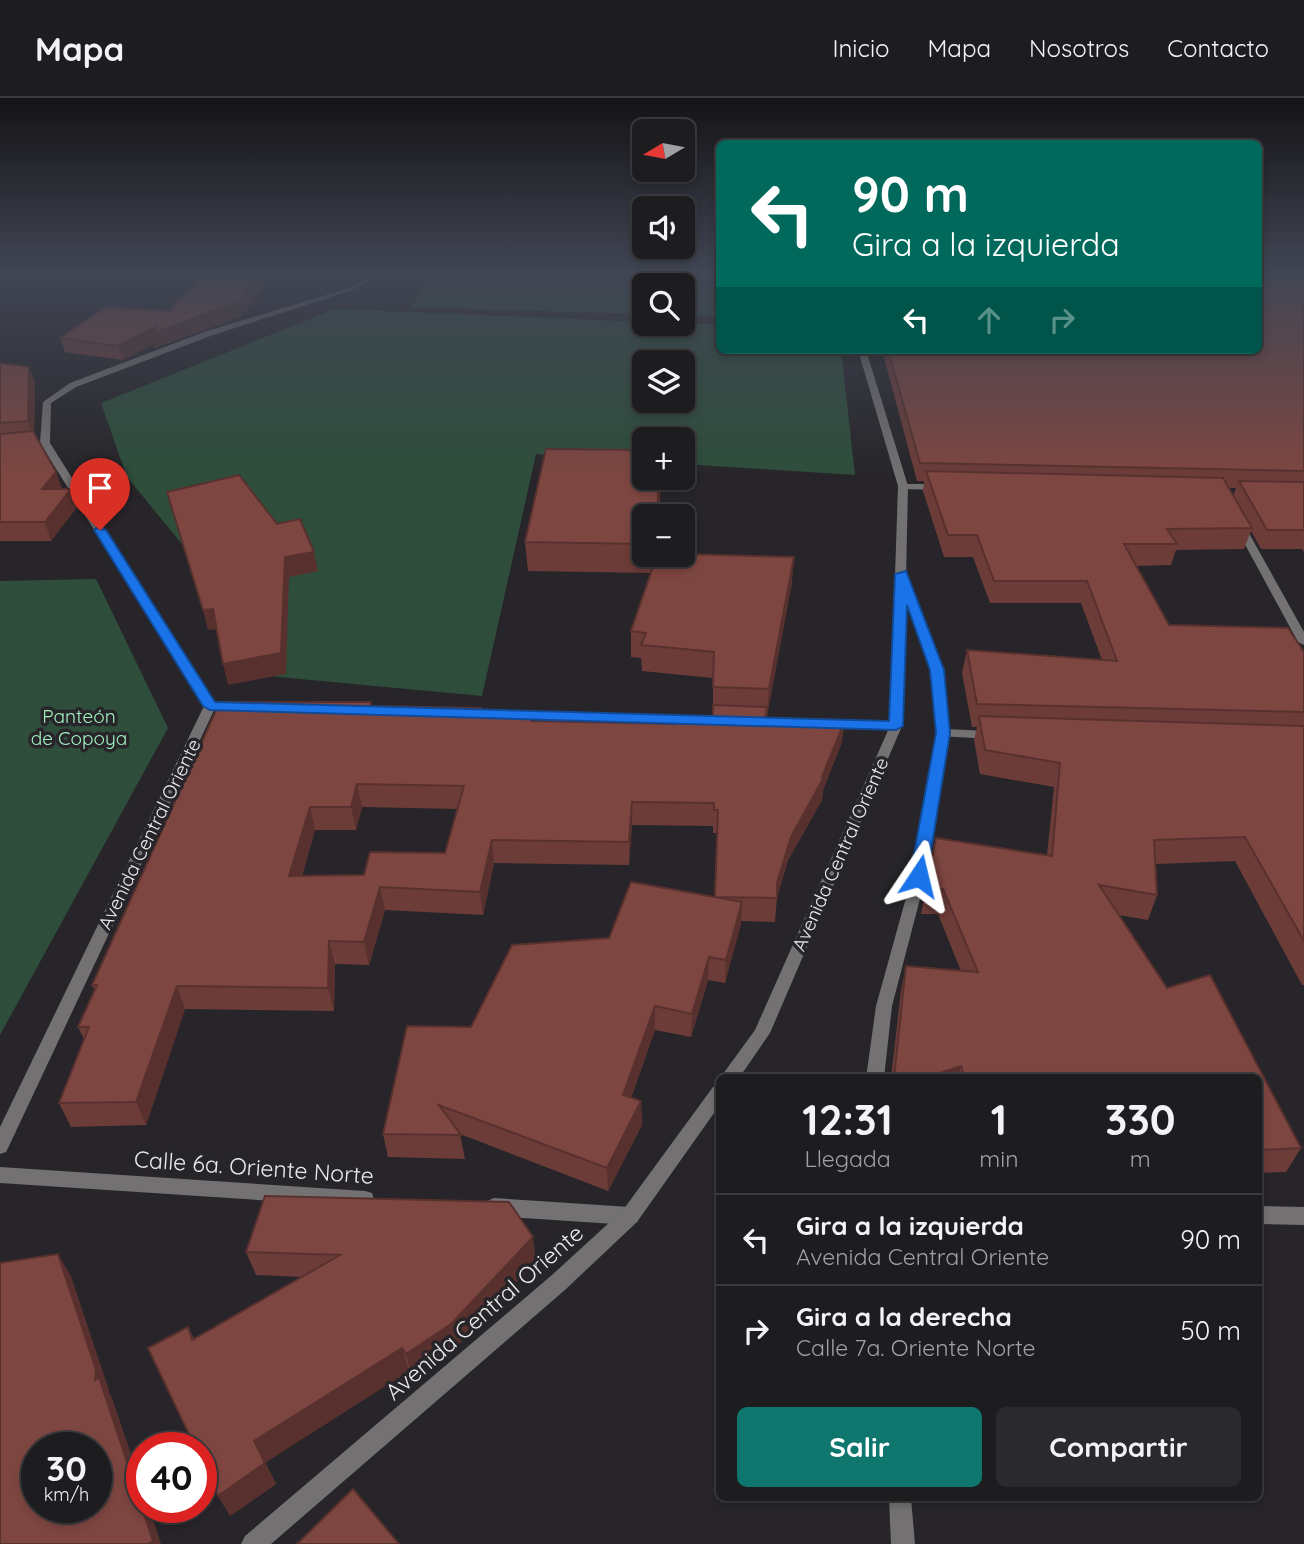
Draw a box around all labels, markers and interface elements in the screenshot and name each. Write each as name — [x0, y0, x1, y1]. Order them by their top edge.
text: Mapa — [35, 28, 124, 69]
text: Inicio — [832, 33, 890, 63]
text: Mapa — [928, 33, 991, 63]
text: Nosotros — [1029, 33, 1129, 63]
text: Contacto — [1167, 33, 1269, 63]
north arrow — [632, 119, 695, 182]
map controls — [632, 119, 695, 567]
text: 90 m — [852, 163, 969, 224]
icon: left — [737, 168, 828, 259]
button: sound — [632, 196, 695, 259]
text: Gira a la izquierda — [852, 224, 1120, 264]
button: search — [632, 273, 695, 336]
icon: left — [897, 301, 935, 339]
icon: ahead — [970, 301, 1008, 339]
icon: right — [1043, 301, 1081, 339]
button: layers — [632, 350, 695, 413]
button: + — [632, 427, 695, 490]
pin — [70, 458, 130, 530]
icon: arrive — [81, 469, 119, 507]
button: − — [632, 504, 695, 567]
park label: Panteón de Copoya — [31, 704, 127, 750]
street label: Avenida Central Oriente — [92, 735, 206, 933]
street label: Avenida Central Oriente — [786, 754, 894, 954]
position arrow — [882, 839, 956, 913]
text: 12:31 — [802, 1093, 893, 1146]
text: 1 — [991, 1093, 1007, 1146]
text: 330 — [1105, 1093, 1176, 1146]
street label: Calle 6a. Oriente Norte — [133, 1144, 375, 1190]
text: Llegada — [805, 1144, 891, 1173]
text: min — [979, 1144, 1018, 1173]
text: m — [1130, 1144, 1151, 1173]
text: Gira a la izquierda — [796, 1209, 1024, 1242]
street label: Avenida Central Oriente — [379, 1218, 589, 1406]
icon: left — [737, 1221, 775, 1259]
text: 90 m — [1180, 1223, 1241, 1256]
text: Avenida Central Oriente — [796, 1242, 1049, 1271]
text: Gira a la derecha — [796, 1300, 1012, 1333]
icon: right — [737, 1312, 775, 1350]
text: 50 m — [1181, 1314, 1241, 1347]
text: Calle 7a. Oriente Norte — [796, 1333, 1036, 1362]
button: Salir — [737, 1407, 982, 1487]
button: Compartir — [996, 1407, 1241, 1487]
speed limit sign: 40 — [126, 1432, 217, 1523]
text: 30 — [46, 1446, 87, 1490]
text: km/h — [44, 1483, 89, 1506]

